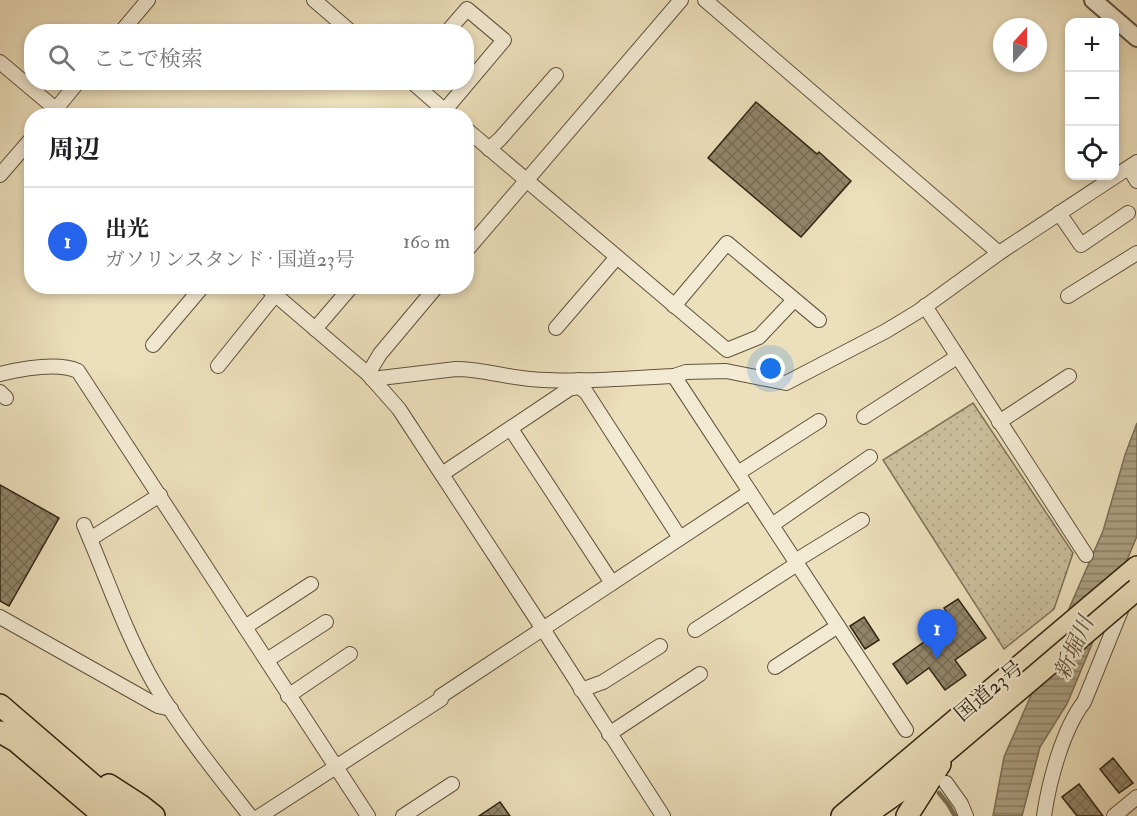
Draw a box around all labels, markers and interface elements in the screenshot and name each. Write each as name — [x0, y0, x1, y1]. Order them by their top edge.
north arrow — [993, 18, 1047, 72]
map controls — [1065, 18, 1119, 180]
button: + — [1065, 18, 1119, 72]
search box — [24, 24, 474, 90]
icon: search — [45, 41, 78, 74]
text: ここで検索 — [93, 45, 203, 73]
button: − — [1065, 72, 1119, 126]
button: locate — [1065, 126, 1119, 180]
text: 周辺 — [48, 134, 100, 166]
text: 出光 — [105, 215, 149, 243]
text: 1 — [64, 229, 71, 254]
text: 160 m — [403, 229, 450, 254]
text: ガソリンスタンド · 国道23号 — [105, 247, 355, 272]
your location — [756, 354, 785, 383]
pin: 1 — [918, 610, 956, 659]
water label: 新堀川 — [1048, 610, 1101, 684]
street label: 国道23号 — [949, 654, 1029, 728]

